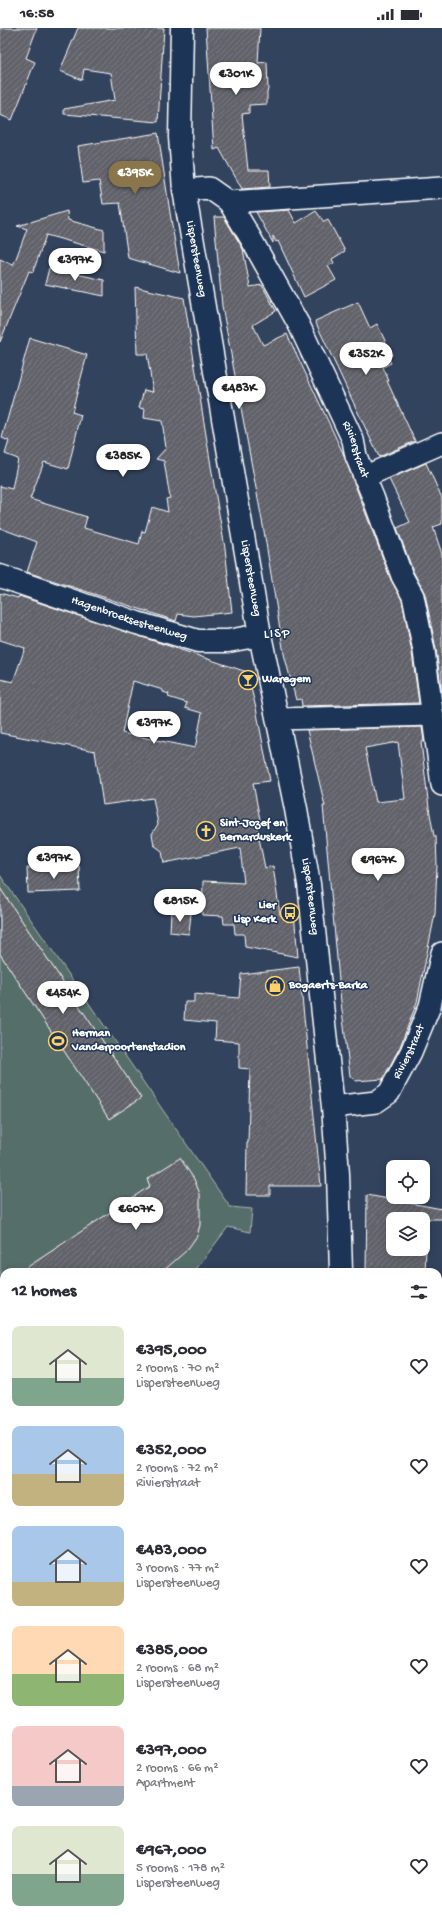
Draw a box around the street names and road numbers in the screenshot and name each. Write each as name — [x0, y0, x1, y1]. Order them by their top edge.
street label: Lispersteenweg — [182, 219, 209, 298]
street label: Rivierstraat — [338, 419, 372, 481]
street label: Lispersteenweg — [237, 539, 264, 618]
street label: Hagenbroeksesteenweg — [69, 594, 189, 644]
street label: Lispersteenweg — [298, 857, 321, 936]
street label: Rivierstraat — [391, 1022, 429, 1082]

